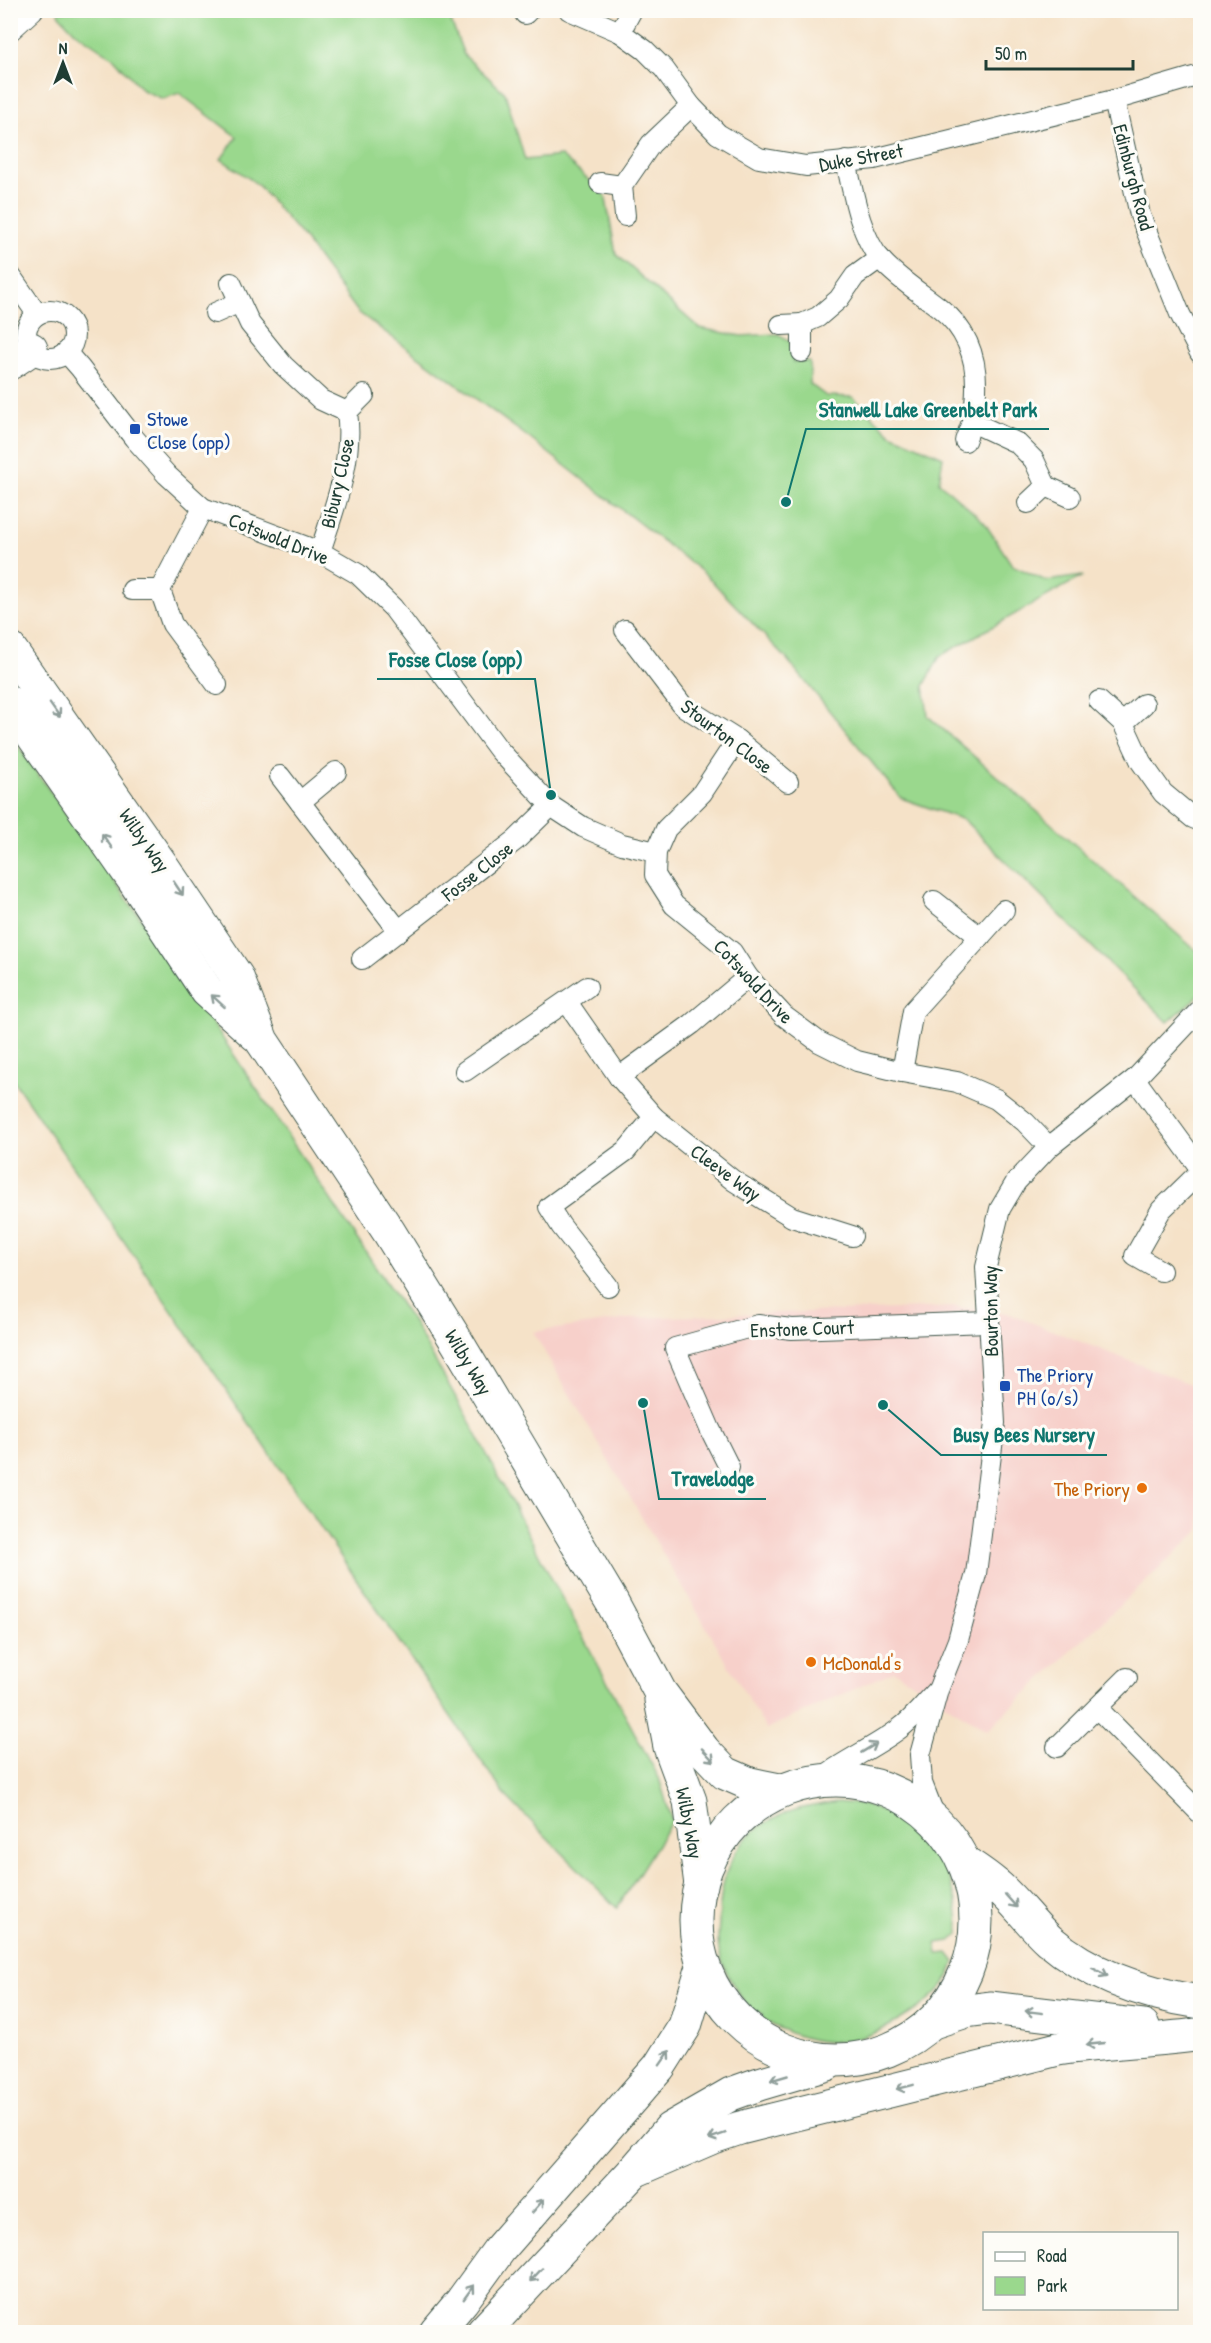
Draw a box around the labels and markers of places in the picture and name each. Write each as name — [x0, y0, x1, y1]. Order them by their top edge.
callout: Stanwell Lake Greenbelt Park — [806, 390, 1049, 429]
place label: Stowe Close (opp) — [147, 405, 231, 455]
marker: Stowe Close (opp) — [128, 422, 142, 436]
callout: Fosse Close (opp) — [377, 640, 535, 679]
place label: The Priory PH (o/s) — [1017, 1361, 1093, 1411]
marker: The Priory PH (o/s) — [998, 1379, 1012, 1393]
callout: Busy Bees Nursery — [941, 1416, 1107, 1455]
callout: Travelodge — [659, 1460, 766, 1499]
place label: The Priory — [1054, 1475, 1130, 1502]
marker: The Priory — [1135, 1481, 1149, 1495]
place label: McDonald's — [823, 1649, 901, 1676]
marker: McDonald's — [804, 1655, 818, 1669]

